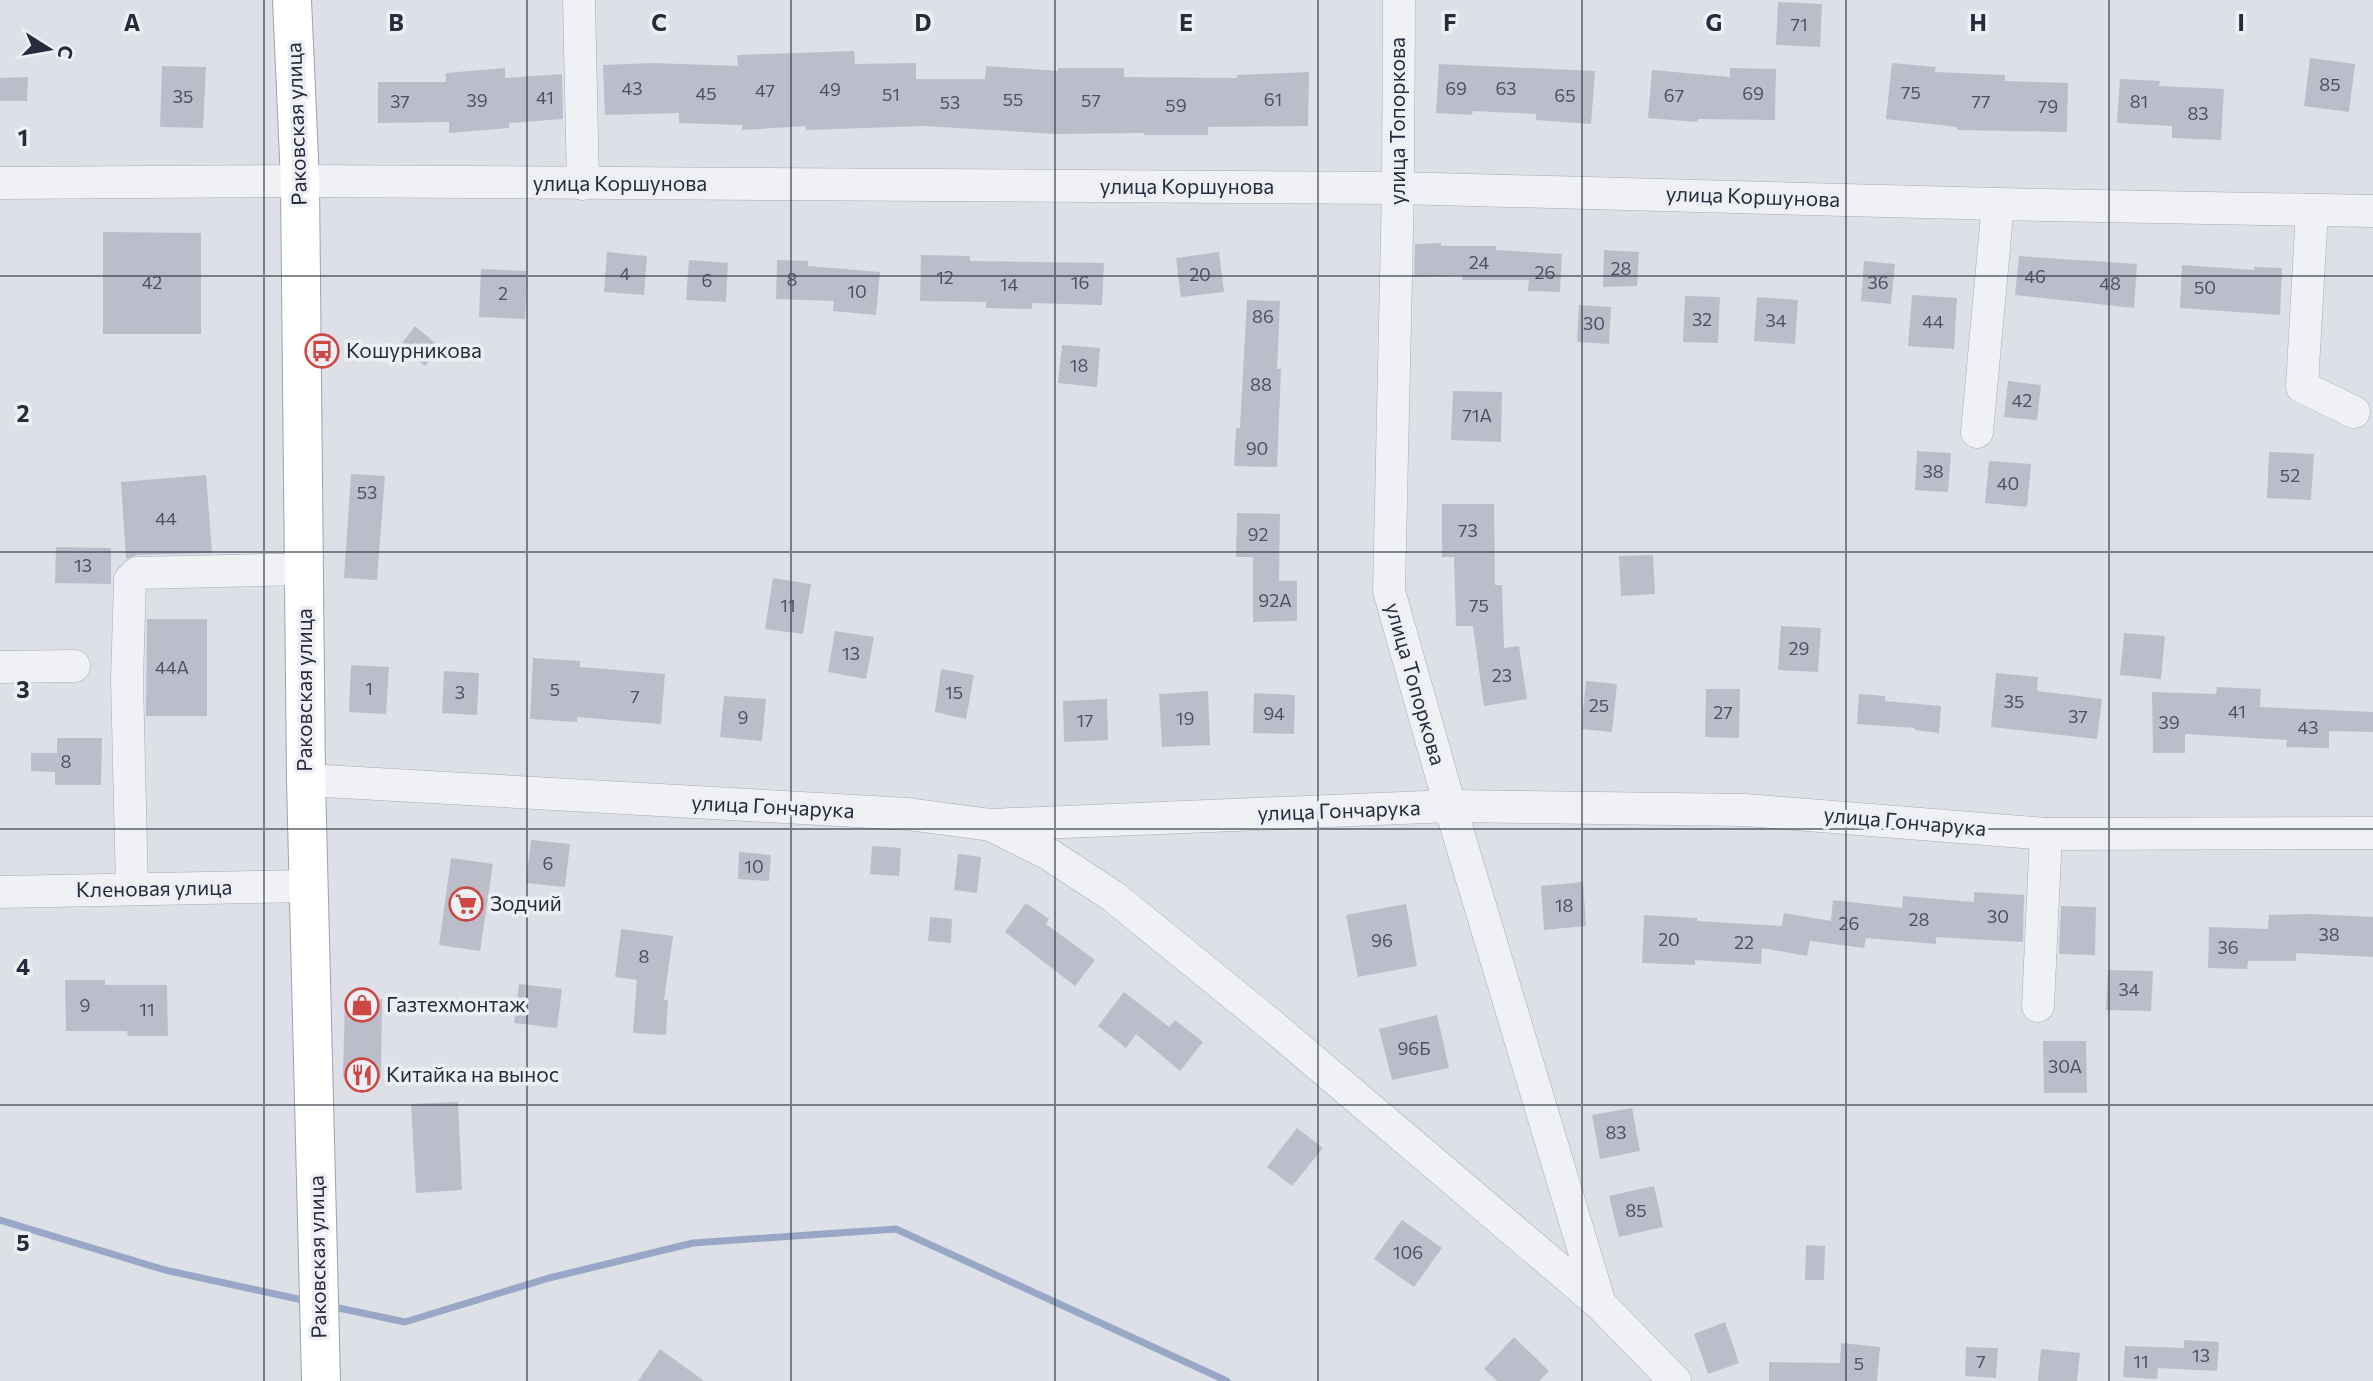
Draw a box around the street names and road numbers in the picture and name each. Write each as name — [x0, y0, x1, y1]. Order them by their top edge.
street label: улица Топоркова — [1384, 37, 1409, 205]
street label: Раковская улица — [280, 42, 311, 206]
street label: улица Коршунова — [533, 170, 707, 195]
street label: улица Коршунова — [1100, 173, 1274, 198]
street label: улица Коршунова — [1665, 180, 1841, 211]
street label: улица Топоркова — [1381, 599, 1452, 768]
street label: Раковская улица — [291, 608, 316, 772]
street label: улица Гончарука — [691, 789, 855, 822]
street label: улица Гончарука — [1257, 794, 1421, 825]
street label: улица Гончарука — [1823, 801, 1988, 840]
street label: Кленовая улица — [76, 874, 232, 901]
street label: Раковская улица — [303, 1175, 330, 1339]

